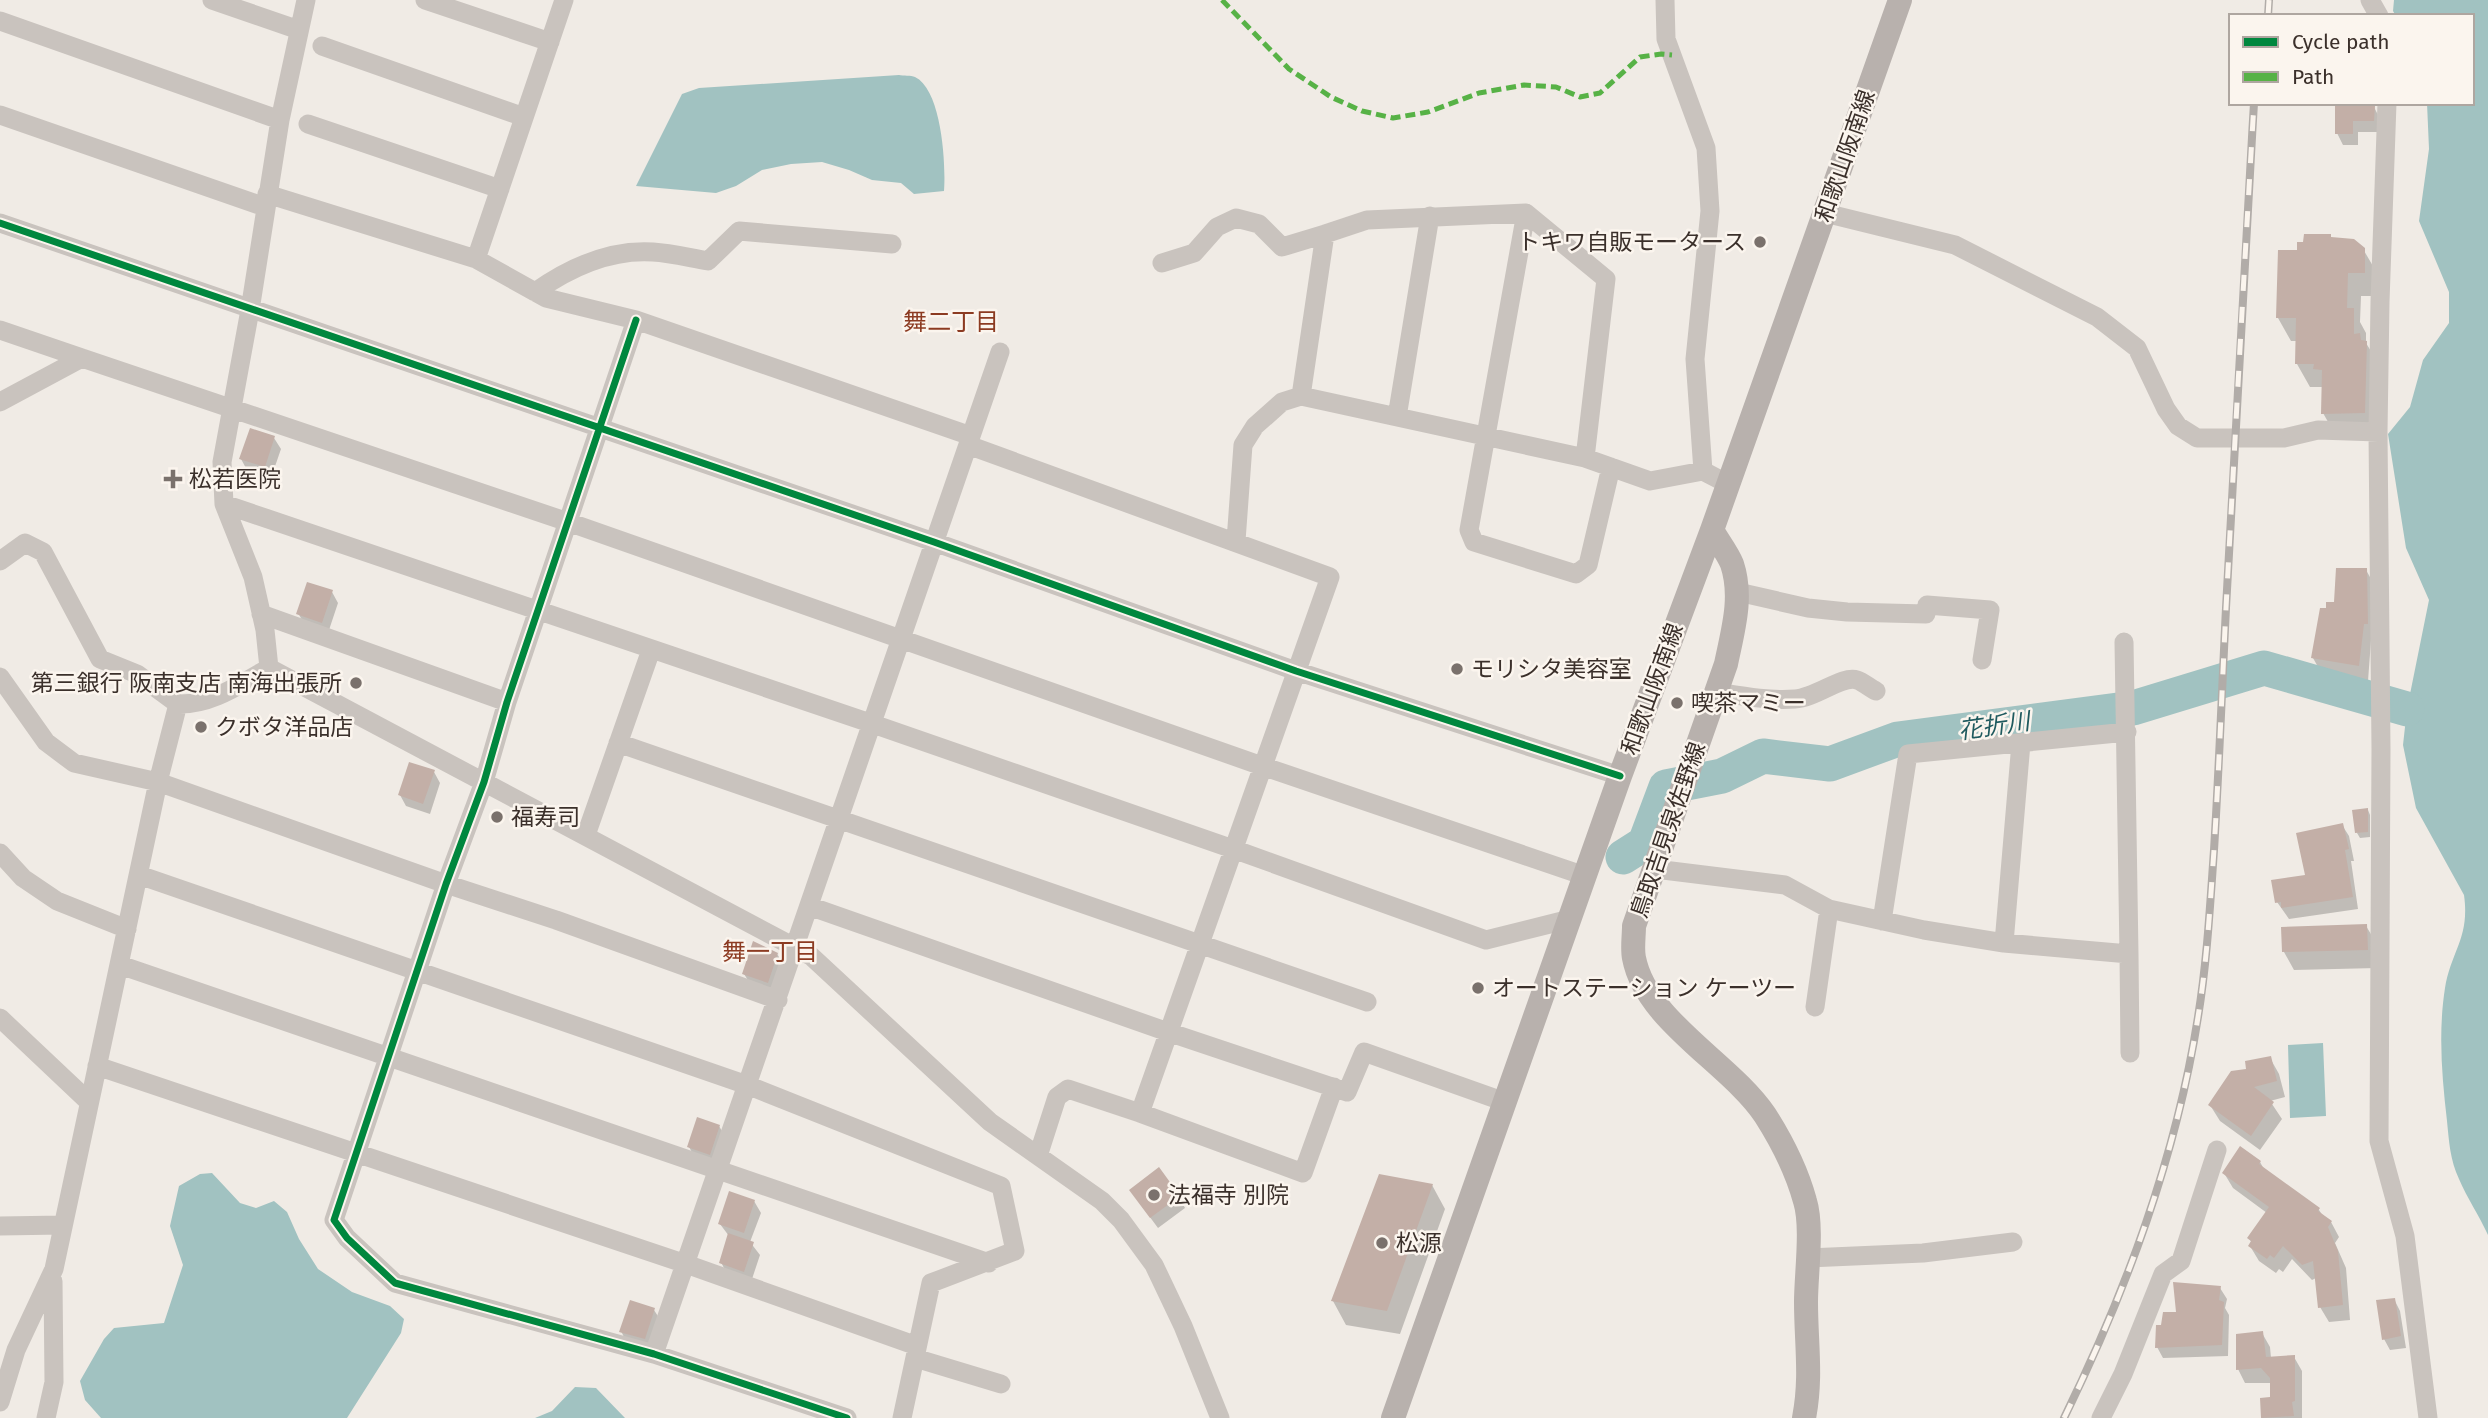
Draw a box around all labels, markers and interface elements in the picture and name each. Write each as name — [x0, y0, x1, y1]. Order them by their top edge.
legend — [2229, 14, 2474, 105]
text: Cycle path — [2292, 29, 2390, 55]
text: Path — [2292, 64, 2334, 90]
street label: 和歌山阪南線 — [1809, 86, 1881, 226]
place label: トキワ自販モータース — [1517, 228, 1746, 256]
marker: トキワ自販モータース — [1752, 234, 1768, 250]
district label: 舞二丁目 — [903, 308, 999, 336]
place label: 松若医院 — [189, 465, 281, 493]
marker: 松若医院 — [163, 469, 183, 489]
street label: 和歌山阪南線 — [1615, 619, 1689, 759]
place label: モリシタ美容室 — [1471, 655, 1632, 683]
marker: モリシタ美容室 — [1449, 661, 1465, 677]
place label: 第三銀行 阪南支店 南海出張所 — [31, 669, 342, 697]
marker: 第三銀行 阪南支店 南海出張所 — [348, 675, 364, 691]
place label: 喫茶マミー — [1691, 689, 1806, 717]
marker: 喫茶マミー — [1669, 695, 1685, 711]
water label: 花折川 — [1956, 707, 2035, 745]
place label: クボタ洋品店 — [215, 713, 353, 741]
marker: クボタ洋品店 — [193, 719, 209, 735]
street label: 鳥取吉見泉佐野線 — [1625, 738, 1711, 922]
place label: 福寿司 — [511, 803, 580, 831]
marker: 福寿司 — [489, 809, 505, 825]
district label: 舞一丁目 — [722, 938, 818, 966]
place label: オートステーション ケーツー — [1492, 974, 1796, 1002]
marker: オートステーション ケーツー — [1470, 980, 1486, 996]
place label: 法福寺 別院 — [1168, 1181, 1289, 1209]
marker: 法福寺 別院 — [1146, 1187, 1162, 1203]
place label: 松源 — [1396, 1229, 1442, 1257]
marker: 松源 — [1374, 1235, 1390, 1251]

